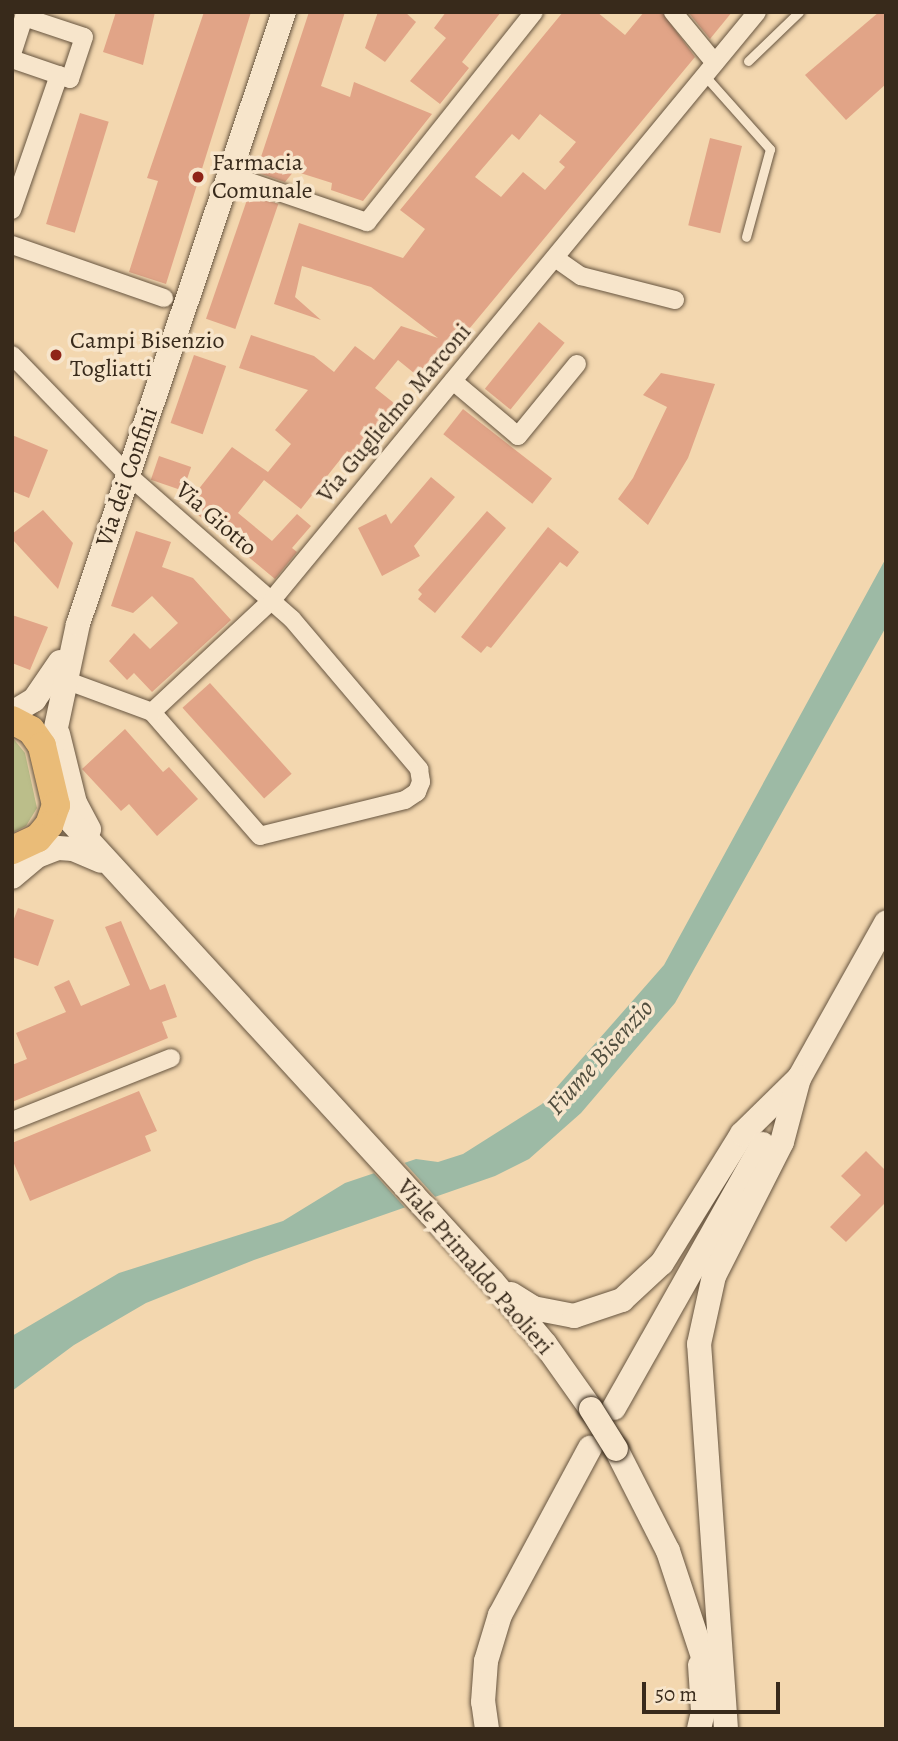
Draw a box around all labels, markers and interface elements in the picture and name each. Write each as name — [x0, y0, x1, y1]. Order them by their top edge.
place label: Farmacia Comunale — [212, 149, 312, 205]
marker: Farmacia Comunale — [190, 169, 206, 185]
street label: Via Guglielmo Marconi — [311, 318, 477, 508]
place label: Campi Bisenzio Togliatti — [70, 327, 225, 383]
marker: Campi Bisenzio Togliatti — [48, 347, 64, 363]
street label: Via dei Confini — [90, 404, 164, 550]
street label: Via Giotto — [169, 476, 263, 562]
water label: Fiume Bisenzio — [540, 993, 660, 1121]
street label: Viale Primaldo Paolieri — [391, 1173, 559, 1361]
scale bar — [646, 1668, 784, 1712]
text: 50 m — [655, 1680, 697, 1708]

